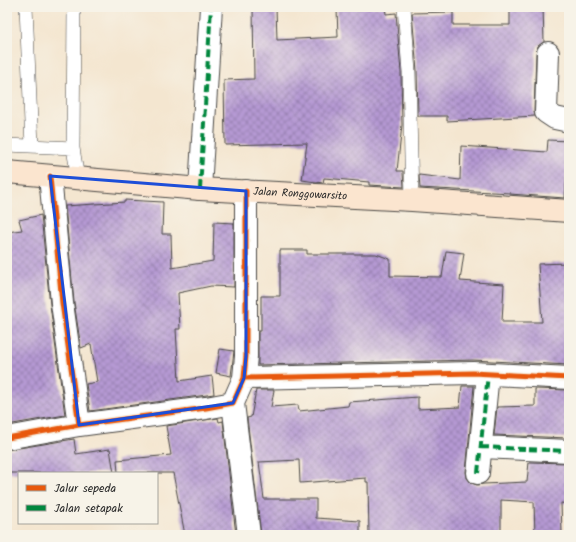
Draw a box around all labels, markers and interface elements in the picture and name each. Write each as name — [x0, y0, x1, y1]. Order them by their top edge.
street label: Jalan Ronggowarsito — [253, 183, 348, 206]
legend — [18, 472, 158, 524]
text: Jalur sepeda — [54, 479, 116, 498]
text: Jalan setapak — [54, 499, 123, 518]

